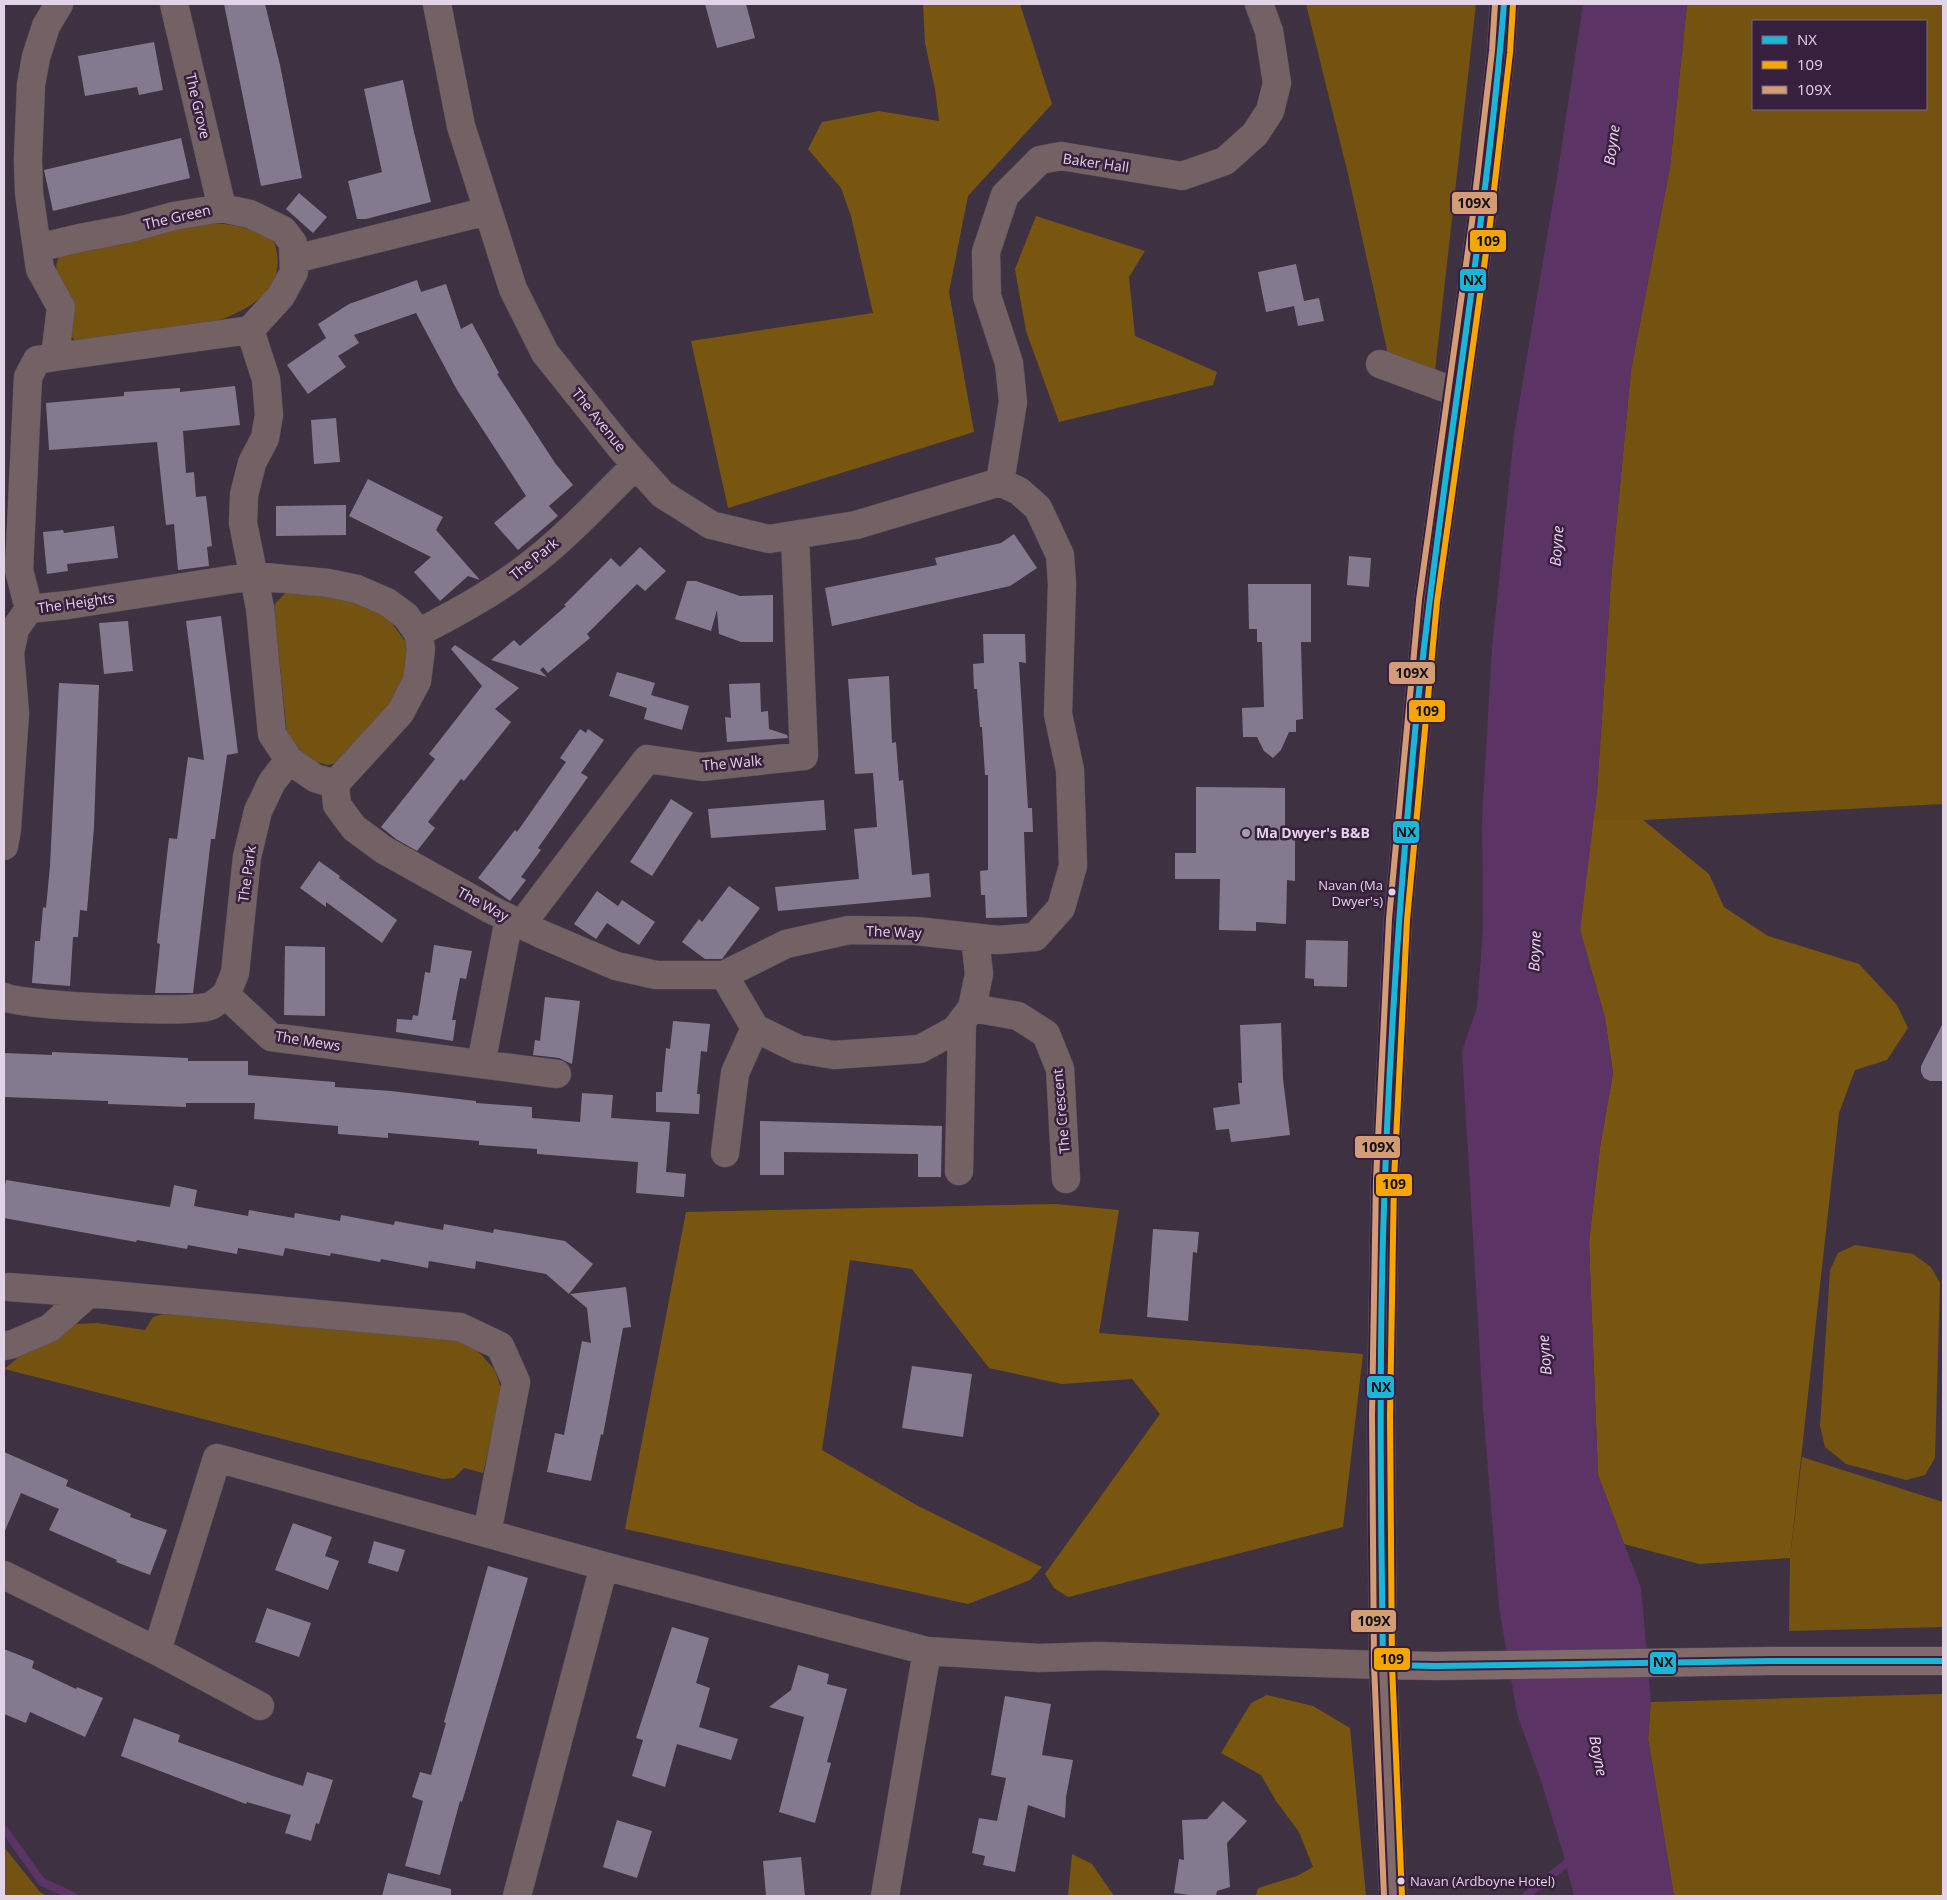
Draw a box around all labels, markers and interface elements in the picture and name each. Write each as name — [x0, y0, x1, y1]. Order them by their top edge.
legend — [1752, 20, 1927, 110]
text: NX — [1797, 29, 1817, 49]
text: 109 — [1797, 54, 1823, 74]
street label: The Grove — [182, 71, 215, 141]
text: 109X — [1797, 79, 1832, 99]
water label: Boyne — [1598, 123, 1624, 166]
street label: Baker Hall — [1062, 148, 1130, 177]
line badge: 109X — [1451, 191, 1498, 215]
text: 109X — [1457, 193, 1491, 212]
street label: The Green — [142, 200, 212, 233]
line badge: 109 — [1469, 229, 1507, 253]
text: 109 — [1476, 231, 1500, 250]
line badge: NX — [1459, 268, 1487, 292]
text: NX — [1463, 270, 1484, 289]
street label: The Avenue — [568, 384, 631, 456]
water label: Boyne — [1545, 525, 1567, 567]
street label: The Park — [506, 533, 562, 584]
street label: The Heights — [36, 588, 116, 617]
line badge: 109X — [1388, 661, 1436, 685]
text: 109X — [1395, 663, 1429, 682]
line badge: 109 — [1408, 699, 1446, 723]
text: 109 — [1415, 701, 1439, 720]
street label: The Walk — [702, 750, 763, 775]
line badge: NX — [1392, 820, 1420, 844]
text: NX — [1396, 822, 1417, 841]
place label: Ma Dwyer's B&B — [1256, 823, 1370, 842]
marker: Ma Dwyer's B&B — [1240, 827, 1252, 839]
street label: The Park — [233, 844, 260, 904]
place label: Navan (Ma Dwyer's) — [1318, 876, 1383, 910]
street label: The Way — [454, 882, 513, 925]
marker: Navan (Ma Dwyer's) — [1387, 887, 1397, 897]
street label: The Way — [866, 921, 923, 942]
water label: Boyne — [1523, 930, 1545, 972]
street label: The Mews — [274, 1026, 342, 1055]
street label: The Crescent — [1047, 1068, 1074, 1154]
line badge: 109X — [1354, 1135, 1401, 1159]
text: 109X — [1361, 1137, 1395, 1156]
line badge: 109 — [1375, 1173, 1413, 1197]
text: 109 — [1382, 1174, 1406, 1193]
water label: Boyne — [1533, 1334, 1555, 1376]
line badge: NX — [1366, 1375, 1395, 1399]
text: NX — [1371, 1377, 1392, 1396]
line badge: 109X — [1350, 1609, 1397, 1633]
text: 109X — [1357, 1611, 1391, 1630]
line badge: 109 — [1373, 1647, 1411, 1671]
text: 109 — [1380, 1649, 1404, 1668]
line badge: NX — [1649, 1651, 1677, 1675]
text: NX — [1653, 1652, 1674, 1671]
water label: Boyne — [1585, 1734, 1613, 1778]
place label: Navan (Ardboyne Hotel) — [1410, 1872, 1555, 1890]
marker: Navan (Ardboyne Hotel) — [1396, 1876, 1406, 1886]

